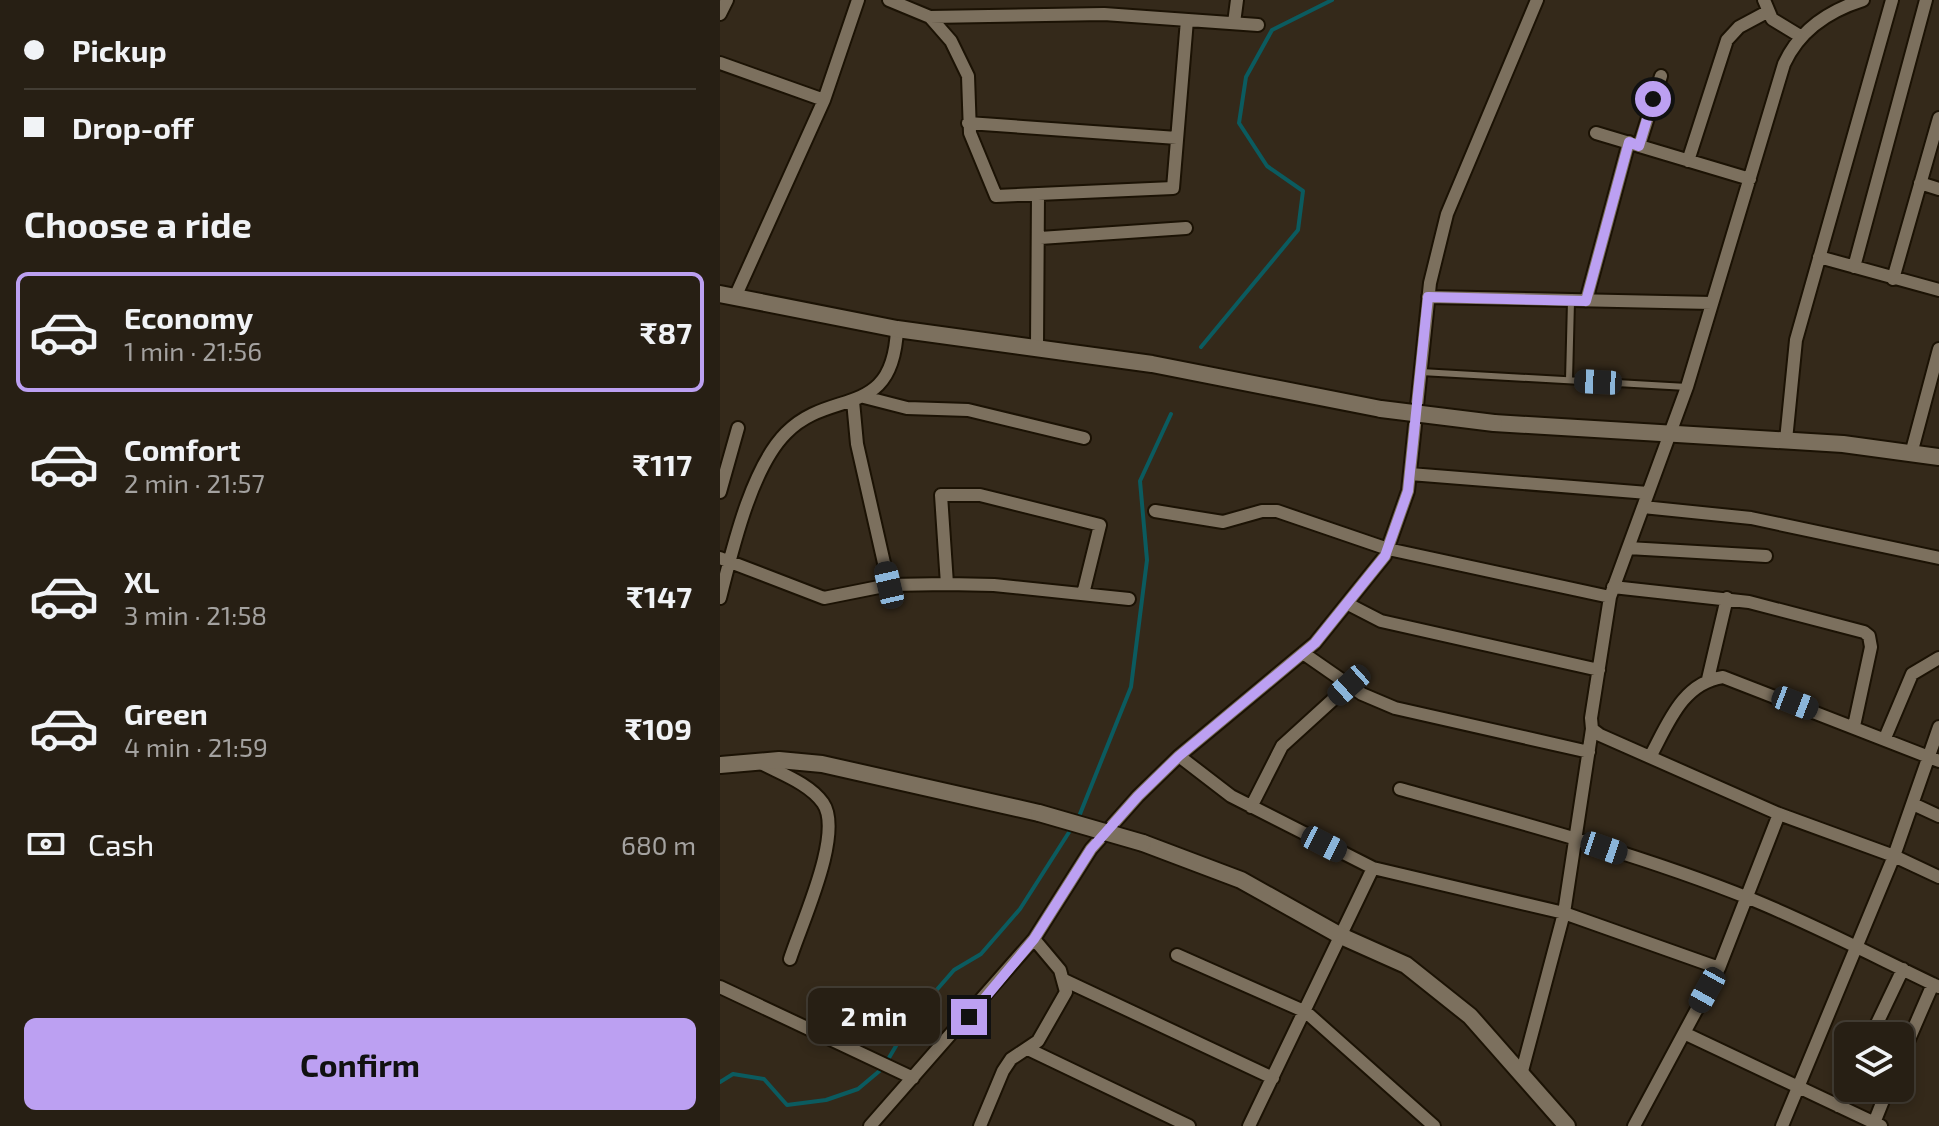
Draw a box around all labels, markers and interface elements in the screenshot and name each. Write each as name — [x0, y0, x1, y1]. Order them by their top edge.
text: Pickup — [72, 32, 167, 68]
route start — [1635, 81, 1671, 117]
text: Drop-off — [72, 109, 194, 145]
text: Choose a ride — [24, 202, 252, 245]
icon: car — [28, 296, 100, 368]
text: Economy — [124, 299, 253, 335]
text: ₹87 — [640, 314, 692, 350]
text: 1 min · 21:56 — [124, 335, 262, 366]
car — [1573, 369, 1623, 395]
icon: car — [28, 428, 100, 500]
text: Comfort — [124, 431, 241, 467]
text: ₹117 — [633, 446, 692, 482]
text: 2 min · 21:57 — [124, 467, 265, 498]
car — [872, 559, 906, 611]
icon: car — [28, 560, 100, 632]
text: XL — [124, 563, 159, 599]
text: ₹147 — [626, 578, 692, 614]
text: 3 min · 21:58 — [124, 599, 267, 630]
car — [1323, 660, 1375, 710]
car — [1768, 683, 1822, 723]
icon: car — [28, 692, 100, 764]
text: Green — [124, 695, 208, 731]
text: ₹109 — [625, 710, 692, 746]
text: 4 min · 21:59 — [124, 731, 268, 762]
icon: cash — [24, 822, 68, 866]
car — [1297, 822, 1351, 866]
text: Cash — [88, 826, 154, 862]
text: 680 m — [621, 829, 696, 860]
car — [1577, 829, 1631, 867]
car — [1685, 963, 1729, 1017]
callout: 2 min — [809, 989, 941, 1045]
route end — [951, 999, 987, 1035]
text: 2 min — [841, 1000, 907, 1031]
button: Confirm — [24, 1018, 696, 1110]
map controls — [1834, 1022, 1914, 1102]
button: layers — [1834, 1022, 1914, 1102]

